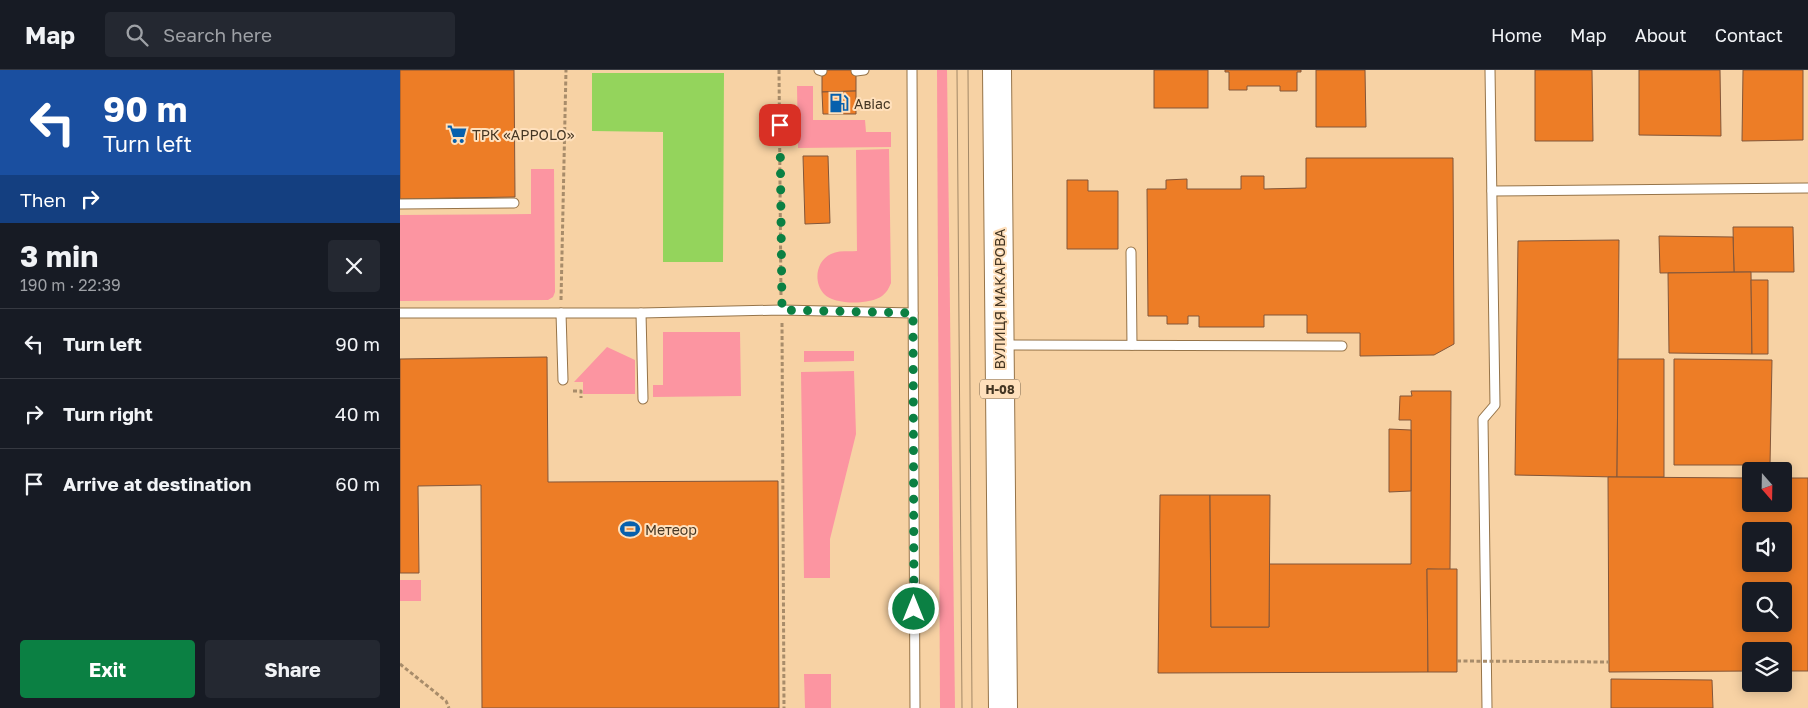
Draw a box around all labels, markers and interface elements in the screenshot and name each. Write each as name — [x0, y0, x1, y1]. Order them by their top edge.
search box — [105, 12, 455, 57]
text: Map — [25, 20, 75, 49]
icon: search — [123, 21, 151, 49]
text: Search here — [163, 23, 272, 46]
text: Home — [1491, 24, 1542, 46]
text: Map — [1570, 24, 1607, 46]
text: About — [1635, 24, 1687, 46]
text: Contact — [1715, 24, 1783, 46]
text: 90 m — [103, 88, 187, 130]
icon: left — [20, 90, 85, 155]
fuel station icon: Авіас — [828, 92, 850, 114]
place label: Авіас — [854, 95, 891, 112]
pin — [759, 104, 801, 146]
icon: arrive — [766, 111, 794, 139]
supermarket icon: ТРК «APPOLO» — [446, 123, 468, 145]
place label: ТРК «APPOLO» — [472, 126, 575, 143]
text: Turn left — [103, 130, 192, 157]
icon: right — [76, 185, 104, 213]
text: Then — [20, 188, 66, 211]
street label: ВУЛИЦЯ МАКАРОВА — [991, 228, 1008, 369]
text: 3 min — [20, 238, 98, 274]
button: close — [328, 240, 380, 292]
text: 190 m · 22:39 — [20, 275, 121, 295]
icon: left — [20, 330, 48, 358]
text: Turn left — [63, 332, 142, 355]
text: 90 m — [335, 332, 380, 355]
road number: Н-08 — [980, 380, 1020, 398]
icon: right — [20, 400, 48, 428]
text: Turn right — [63, 402, 153, 425]
text: 40 m — [335, 402, 380, 425]
north arrow — [1742, 462, 1792, 512]
map controls — [1742, 462, 1792, 692]
icon: arrive — [20, 470, 48, 498]
text: Arrive at destination — [63, 472, 251, 495]
text: 60 m — [335, 472, 380, 495]
sports icon: Метеор — [619, 518, 641, 540]
place label: Метеор — [645, 521, 697, 538]
button: sound — [1742, 522, 1792, 572]
position arrow — [887, 582, 939, 634]
button: search — [1742, 582, 1792, 632]
button: Exit — [20, 640, 195, 698]
button: Share — [205, 640, 380, 698]
button: layers — [1742, 642, 1792, 692]

